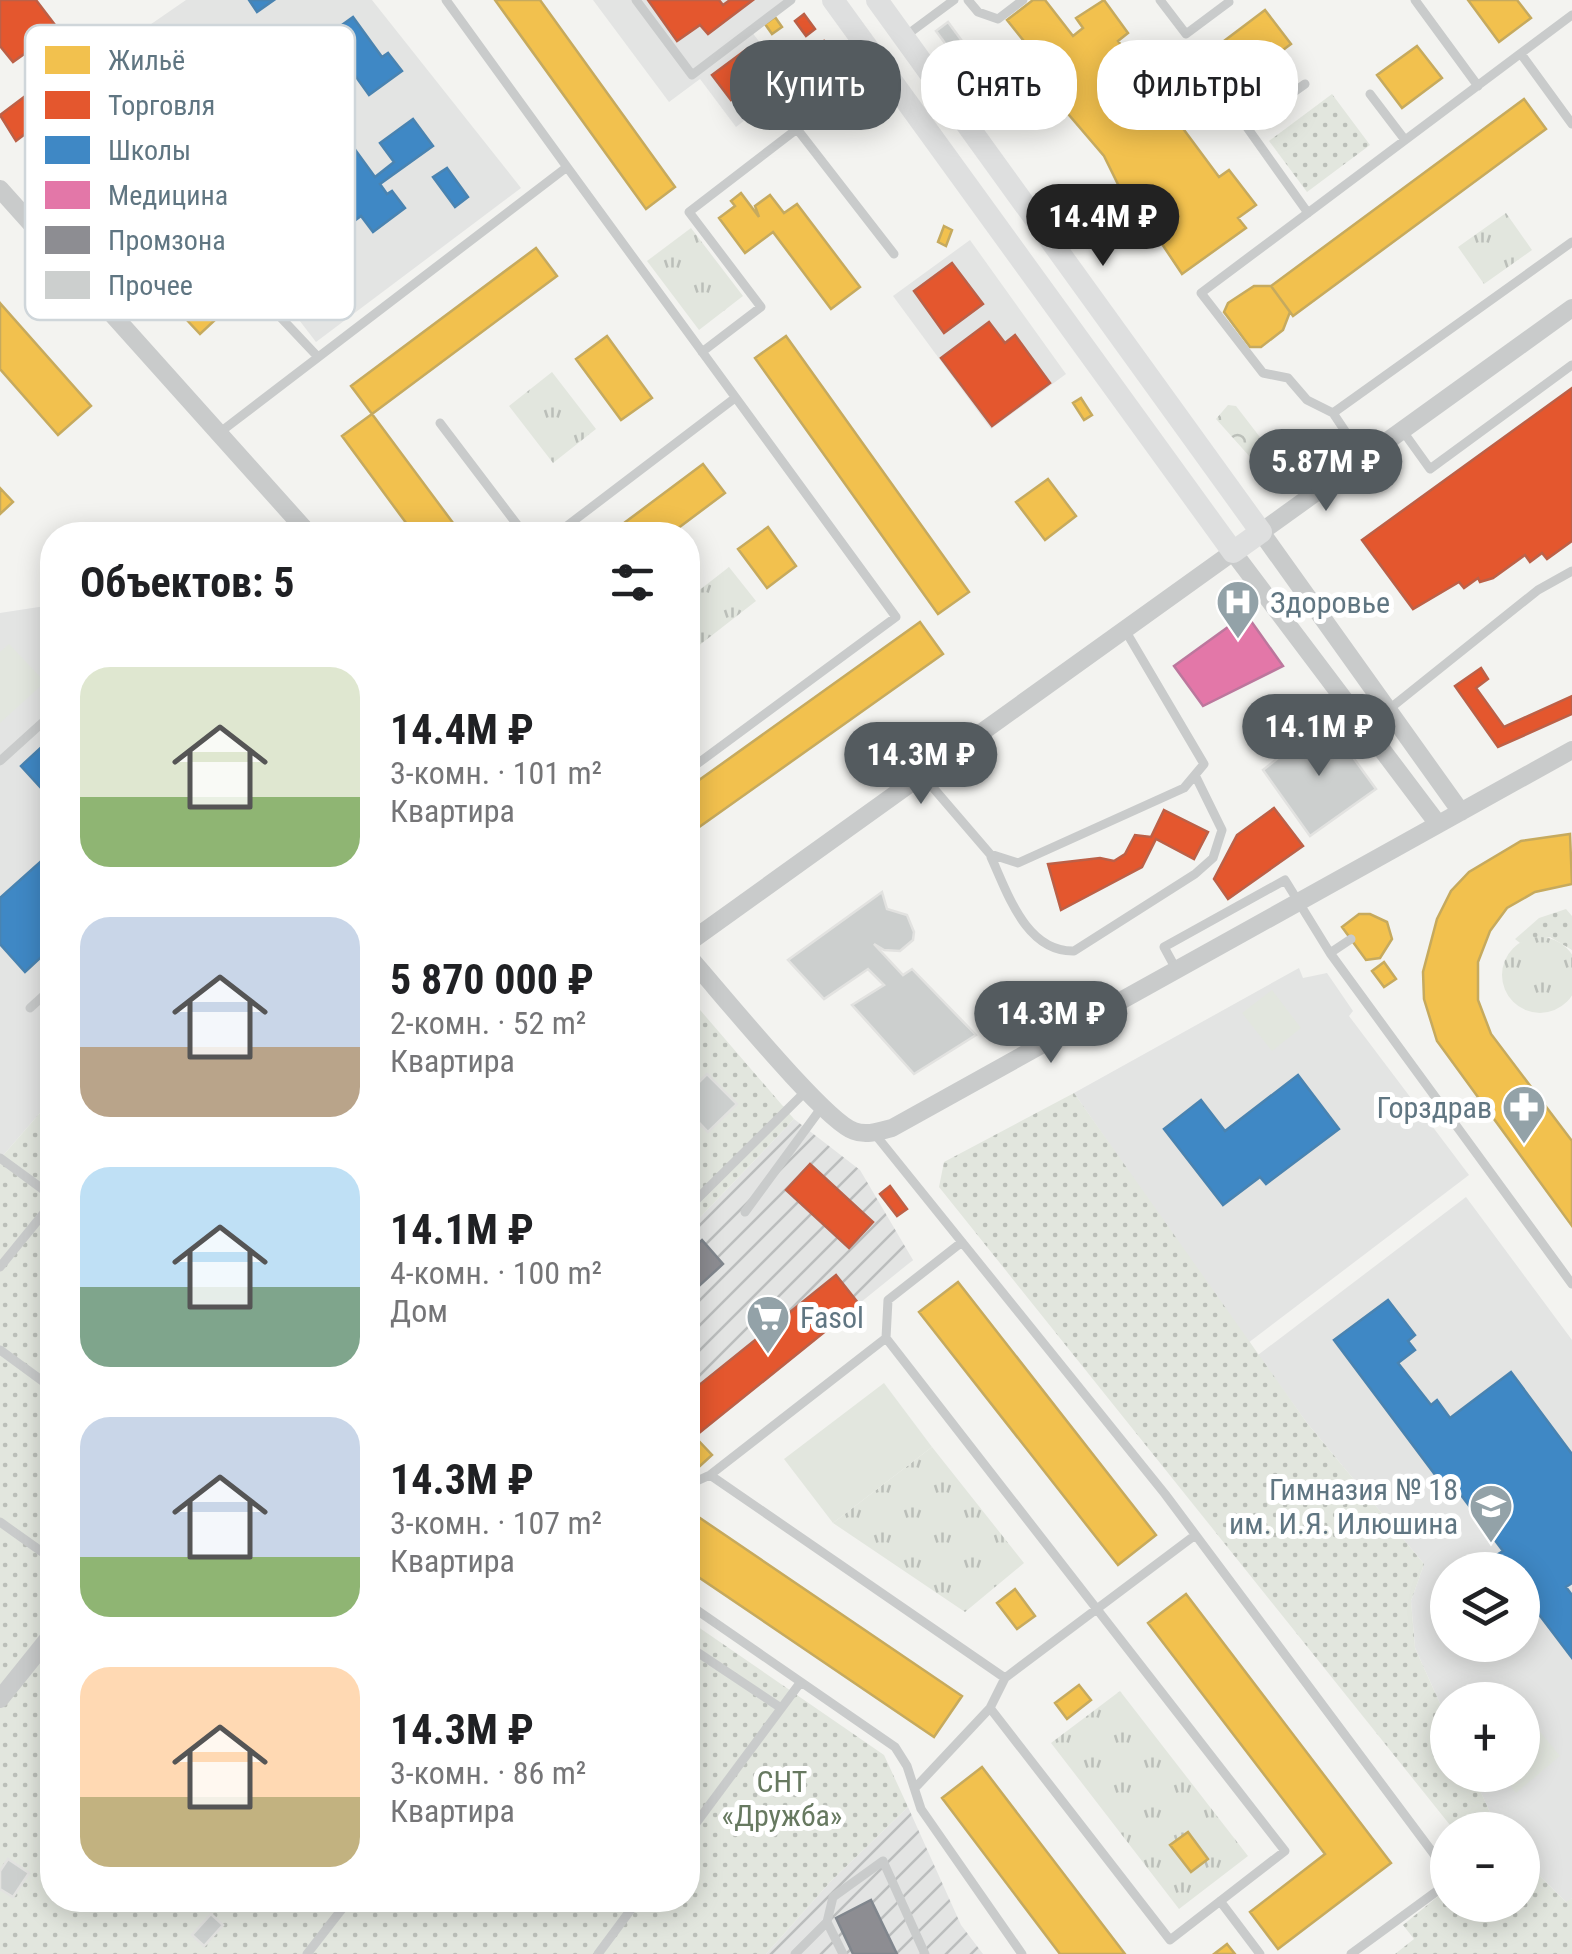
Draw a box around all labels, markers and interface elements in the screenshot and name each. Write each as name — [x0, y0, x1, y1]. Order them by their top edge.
legend — [25, 25, 355, 320]
chip: Купить — [730, 40, 901, 130]
chip: Снять — [921, 40, 1077, 130]
chip: Фильтры — [1097, 40, 1298, 130]
text: Жильё — [108, 44, 185, 77]
text: Торговля — [108, 89, 215, 122]
text: Школы — [108, 134, 191, 167]
text: Медицина — [108, 179, 228, 212]
pin: 14.4M ₽ — [1011, 184, 1195, 269]
text: 14.4M ₽ — [1048, 197, 1158, 235]
text: Промзона — [108, 224, 226, 257]
text: Прочее — [108, 269, 193, 302]
pin: 5.87M ₽ — [1234, 429, 1418, 514]
text: 5.87M ₽ — [1271, 442, 1381, 480]
icon: filters — [605, 555, 660, 610]
text: Объектов: 5 — [80, 558, 294, 607]
hospital icon: Здоровье — [1215, 579, 1261, 640]
place label: Здоровье — [1270, 585, 1390, 620]
pin: 14.1M ₽ — [1227, 694, 1411, 779]
text: 14.4M ₽ — [390, 705, 534, 754]
icon: home — [160, 707, 280, 827]
text: 14.1M ₽ — [1264, 707, 1374, 745]
pin: 14.3M ₽ — [829, 722, 1013, 807]
text: 14.3M ₽ — [866, 735, 976, 773]
text: 3-комн. · 101 m² — [390, 754, 602, 792]
text: Квартира — [390, 792, 515, 830]
text: 5 870 000 ₽ — [390, 955, 594, 1004]
icon: home — [160, 957, 280, 1077]
pin: 14.3M ₽ — [959, 981, 1143, 1066]
text: 14.3M ₽ — [996, 994, 1106, 1032]
text: 2-комн. · 52 m² — [390, 1004, 586, 1042]
text: Квартира — [390, 1042, 515, 1080]
pharmacy icon: Горздрав — [1501, 1084, 1547, 1145]
place label: Горздрав — [1376, 1090, 1492, 1125]
text: 14.1M ₽ — [390, 1205, 534, 1254]
icon: home — [160, 1207, 280, 1327]
text: 4-комн. · 100 m² — [390, 1254, 602, 1292]
text: Дом — [390, 1292, 448, 1330]
supermarket icon: Fasol — [745, 1294, 791, 1355]
place label: Fasol — [800, 1300, 864, 1335]
text: 14.3M ₽ — [390, 1455, 534, 1504]
icon: home — [160, 1457, 280, 1577]
place label: Гимназия № 18 им. И.Я. Илюшина — [1229, 1472, 1458, 1541]
school or university icon: Гимназия № 18 им. И.Я. Илюшина — [1468, 1483, 1514, 1544]
text: 3-комн. · 107 m² — [390, 1504, 602, 1542]
text: Квартира — [390, 1542, 515, 1580]
map controls — [1430, 1552, 1540, 1922]
button: layers — [1430, 1552, 1540, 1662]
button: + — [1430, 1682, 1540, 1792]
text: 14.3M ₽ — [390, 1705, 534, 1754]
icon: home — [160, 1707, 280, 1827]
text: 3-комн. · 86 m² — [390, 1754, 586, 1792]
park label: СНТ «Дружба» — [722, 1764, 842, 1833]
text: Квартира — [390, 1792, 515, 1830]
button: − — [1430, 1812, 1540, 1922]

